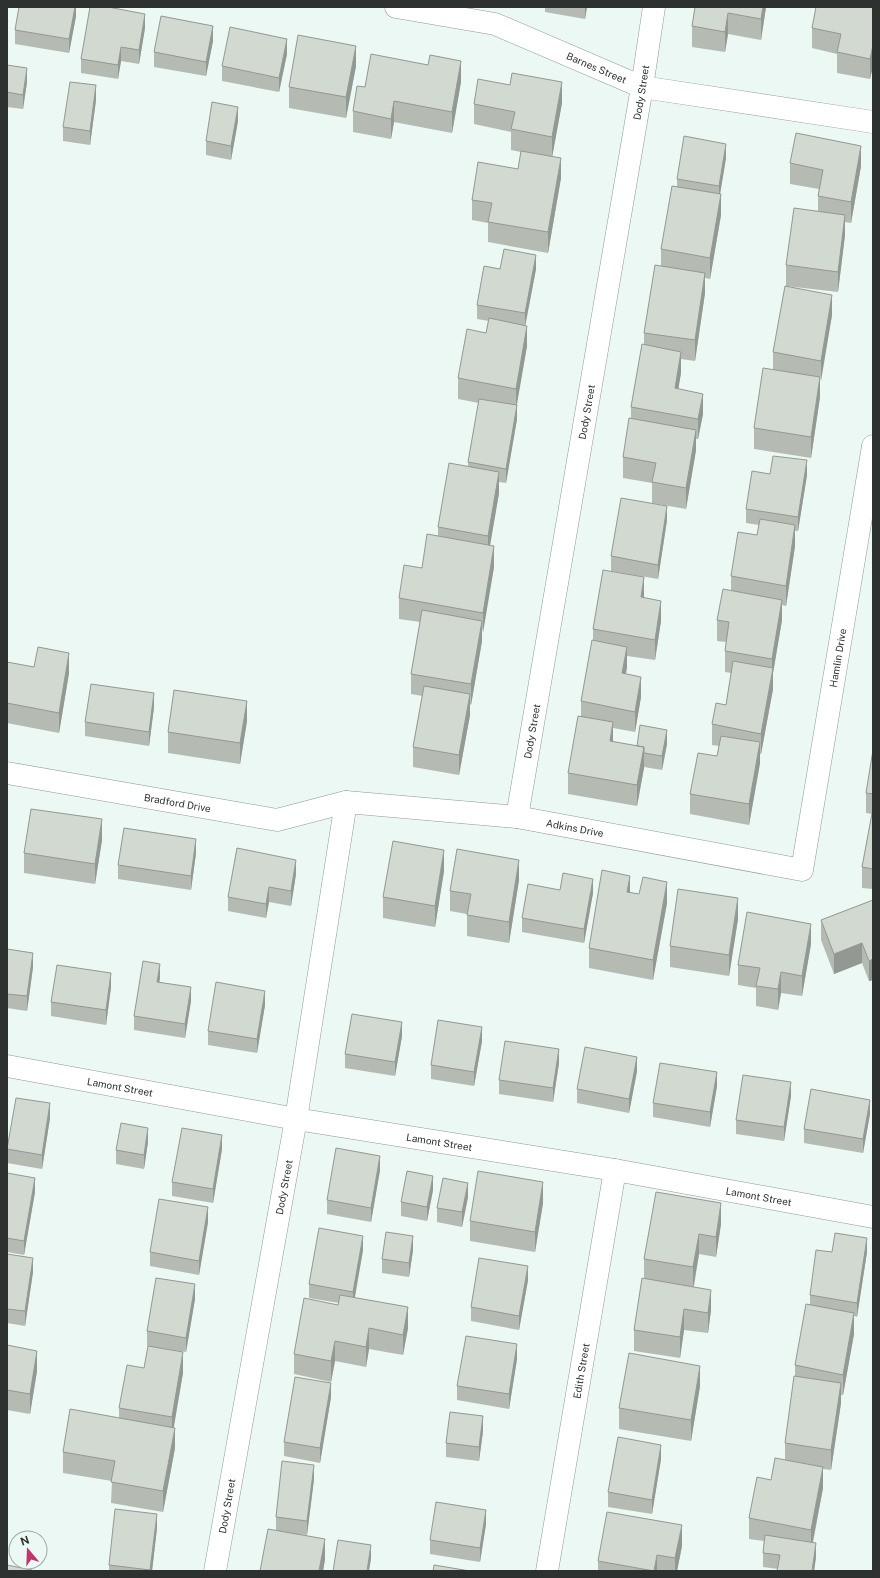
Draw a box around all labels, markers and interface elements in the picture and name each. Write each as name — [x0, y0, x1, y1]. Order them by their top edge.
street label: Barnes Street — [565, 49, 629, 86]
street label: Dody Street — [630, 64, 651, 121]
street label: Dody Street — [576, 383, 597, 440]
street label: Hamlin Drive — [827, 627, 848, 688]
street label: Dody Street — [521, 703, 542, 760]
street label: Bradford Drive — [143, 791, 212, 814]
street label: Adkins Drive — [545, 817, 605, 839]
street label: Lamont Street — [86, 1075, 154, 1099]
street label: Lamont Street — [406, 1131, 473, 1153]
street label: Dody Street — [273, 1159, 295, 1216]
street label: Lamont Street — [725, 1184, 793, 1208]
street label: Edith Street — [570, 1342, 592, 1399]
street label: Dody Street — [216, 1478, 237, 1534]
north arrow — [8, 1530, 48, 1570]
text: N — [19, 1533, 31, 1548]

